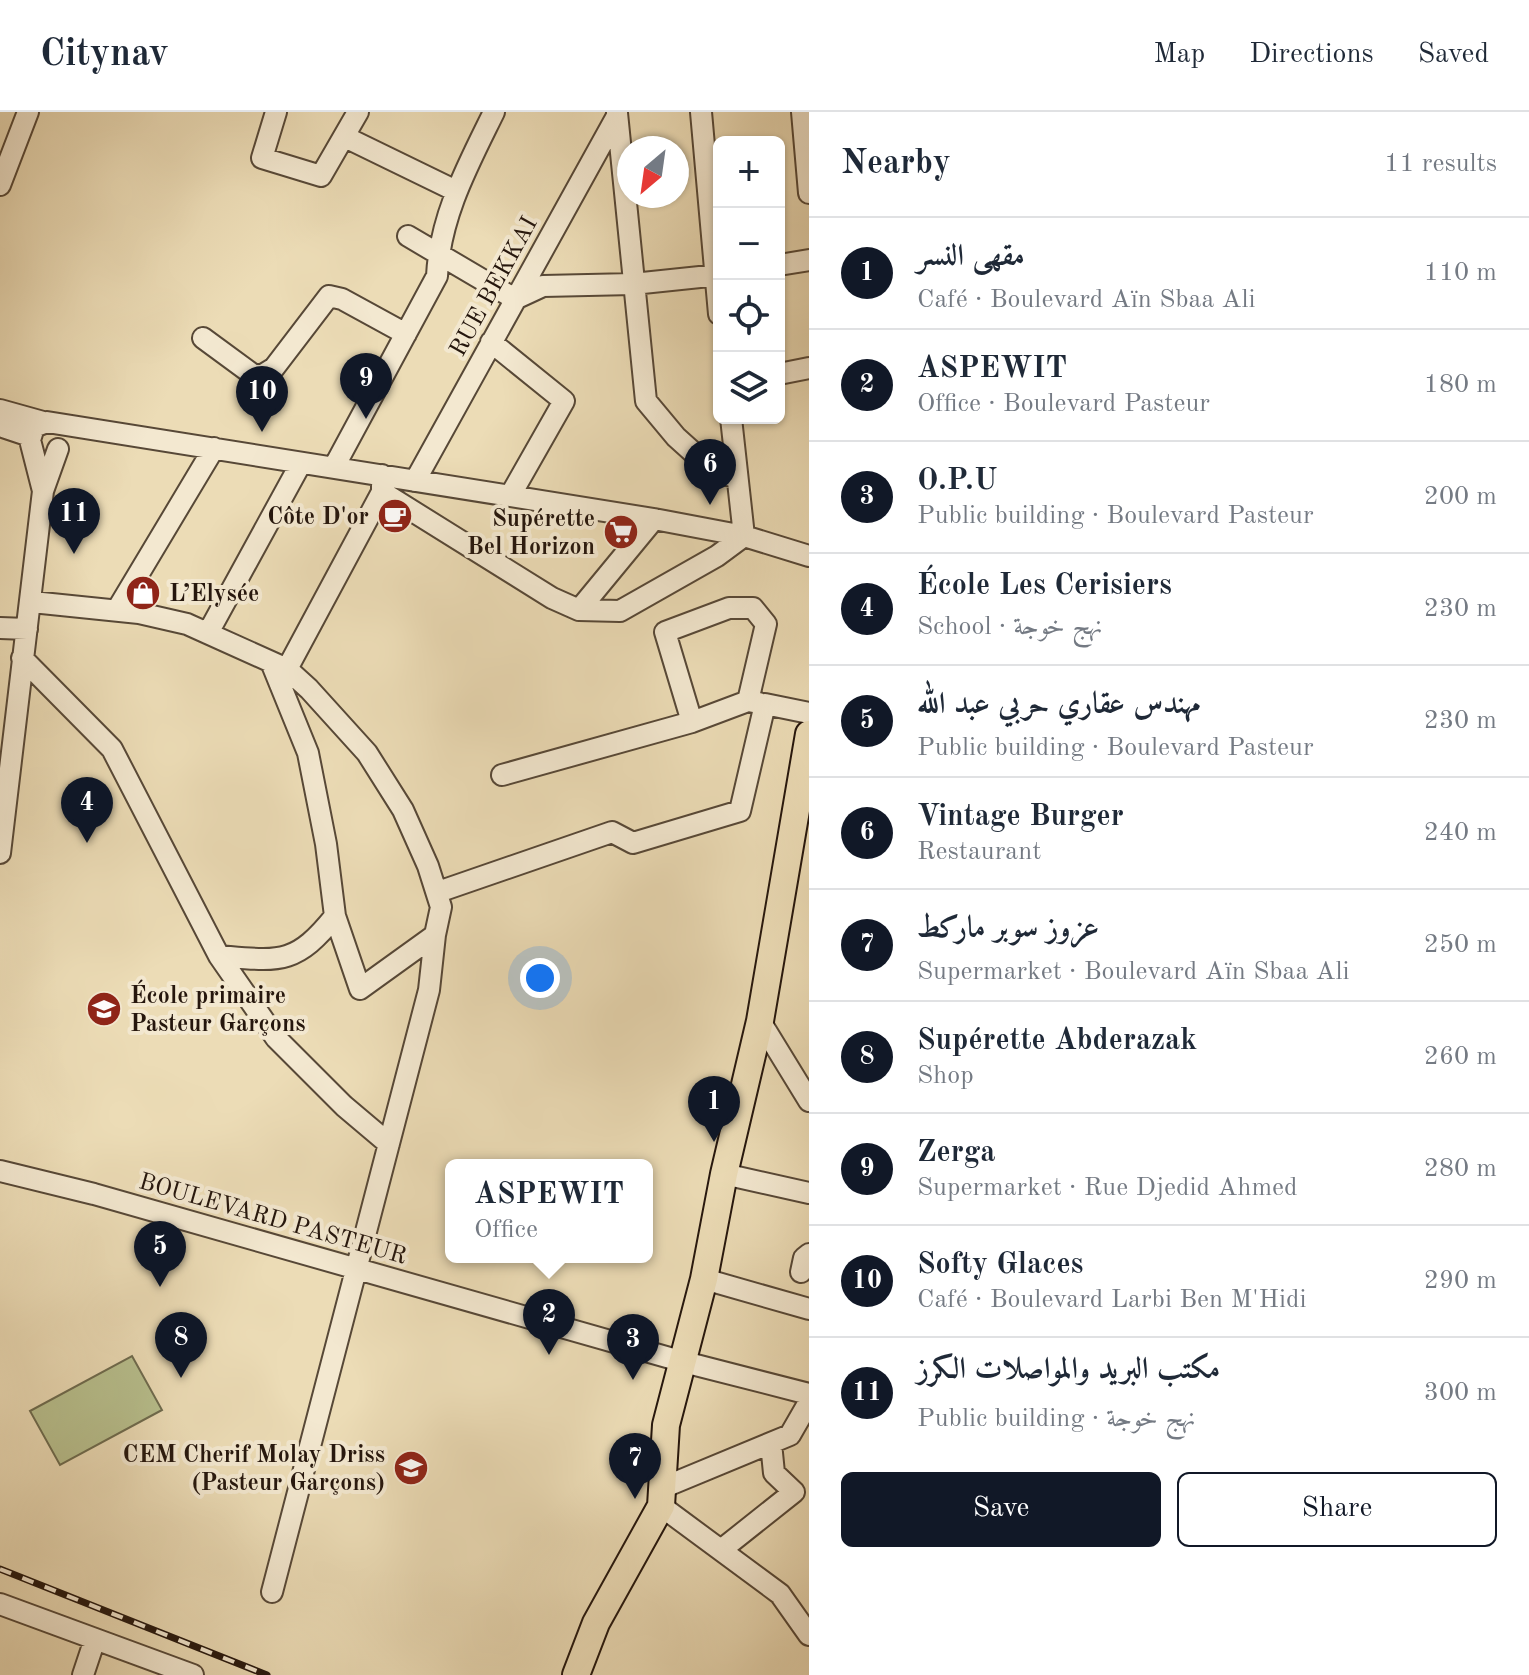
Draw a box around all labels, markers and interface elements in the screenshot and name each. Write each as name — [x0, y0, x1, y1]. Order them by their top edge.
text: Citynav — [40, 36, 169, 74]
text: Map — [1153, 41, 1205, 69]
text: Directions — [1249, 41, 1374, 69]
text: Saved — [1418, 41, 1489, 69]
north arrow — [617, 136, 689, 208]
map controls — [713, 136, 785, 424]
button: + — [713, 136, 785, 208]
text: Nearby — [841, 147, 951, 181]
text: 11 results — [1384, 151, 1497, 177]
button: − — [713, 208, 785, 280]
street label: RUE BEKKAI — [447, 213, 543, 361]
text: مقهى النسر — [917, 242, 1025, 272]
text: 1 — [859, 260, 875, 286]
text: 110 m — [1424, 260, 1497, 286]
button: locate — [713, 280, 785, 352]
text: Café · Boulevard Aïn Sbaa Ali — [917, 287, 1255, 313]
button: layers — [713, 352, 785, 424]
pin: 9 — [340, 353, 392, 419]
text: ASPEWIT — [917, 354, 1067, 384]
pin: 10 — [236, 366, 288, 432]
text: 2 — [859, 372, 875, 398]
text: 180 m — [1424, 372, 1497, 398]
text: Office · Boulevard Pasteur — [917, 391, 1210, 417]
pin: 6 — [684, 439, 736, 505]
text: O.P.U — [917, 466, 997, 496]
text: 3 — [859, 484, 875, 510]
text: 200 m — [1424, 484, 1497, 510]
pin: 11 — [48, 488, 100, 554]
cafe icon: Côte D'or — [376, 497, 414, 535]
text: Public building · Boulevard Pasteur — [917, 503, 1314, 529]
place label: Côte D'or — [267, 506, 369, 530]
place label: Supérette Bel Horizon — [467, 508, 595, 560]
supermarket icon: Supérette Bel Horizon — [602, 513, 640, 551]
text: École Les Cerisiers — [917, 571, 1172, 601]
shop icon: L’Elysée — [124, 574, 162, 612]
place label: L’Elysée — [169, 583, 259, 607]
text: 4 — [859, 596, 875, 622]
text: 230 m — [1424, 596, 1497, 622]
text: School · نهج خوجة — [917, 614, 1103, 640]
text: مهندس عقاري حربي عبد الله — [917, 690, 1200, 720]
text: 5 — [859, 708, 875, 734]
text: 230 m — [1424, 708, 1497, 734]
text: Public building · Boulevard Pasteur — [917, 735, 1314, 761]
pin: 4 — [61, 777, 113, 843]
text: Vintage Burger — [917, 802, 1124, 832]
text: 6 — [859, 820, 875, 846]
text: 240 m — [1424, 820, 1497, 846]
text: Restaurant — [917, 839, 1041, 865]
text: عزوز سوبر ماركط — [917, 914, 1099, 944]
text: 7 — [859, 932, 875, 958]
text: 250 m — [1424, 932, 1497, 958]
your location — [520, 958, 560, 998]
text: Supermarket · Boulevard Aïn Sbaa Ali — [917, 959, 1349, 985]
place label: École primaire Pasteur Garçons — [130, 979, 306, 1037]
school or university icon: École primaire Pasteur Garçons — [85, 990, 123, 1028]
text: Supérette Abderazak — [917, 1026, 1197, 1056]
text: 8 — [859, 1044, 875, 1070]
text: 260 m — [1424, 1044, 1497, 1070]
text: Shop — [917, 1063, 974, 1089]
pin: 1 — [688, 1076, 740, 1142]
text: Zerga — [917, 1138, 996, 1168]
text: 9 — [859, 1156, 875, 1182]
text: 280 m — [1424, 1156, 1497, 1182]
popup — [445, 1159, 653, 1263]
street label: BOULEVARD PASTEUR — [136, 1170, 409, 1270]
text: Supermarket · Rue Djedid Ahmed — [917, 1175, 1298, 1201]
text: ASPEWIT — [474, 1180, 624, 1210]
text: Office — [474, 1217, 538, 1243]
pin: 5 — [134, 1221, 186, 1287]
text: Softy Glaces — [917, 1250, 1083, 1280]
text: 10 — [852, 1268, 882, 1294]
text: 290 m — [1424, 1268, 1497, 1294]
text: Café · Boulevard Larbi Ben M'Hidi — [917, 1287, 1307, 1313]
pin: 2 — [523, 1289, 575, 1355]
pin: 8 — [155, 1312, 207, 1378]
pin: 3 — [607, 1314, 659, 1380]
text: مكتب البريد والمواصلات الكرز — [917, 1355, 1220, 1385]
text: 11 — [852, 1380, 882, 1406]
text: 300 m — [1424, 1380, 1497, 1406]
text: Public building · نهج خوجة — [917, 1406, 1196, 1432]
pin: 7 — [609, 1433, 661, 1499]
place label: CEM Cherif Molay Driss (Pasteur Garçons) — [123, 1444, 385, 1496]
school or university icon: CEM Cherif Molay Driss (Pasteur Garçons) — [392, 1449, 430, 1487]
button: Save — [841, 1472, 1161, 1547]
button: Share — [1177, 1472, 1497, 1547]

